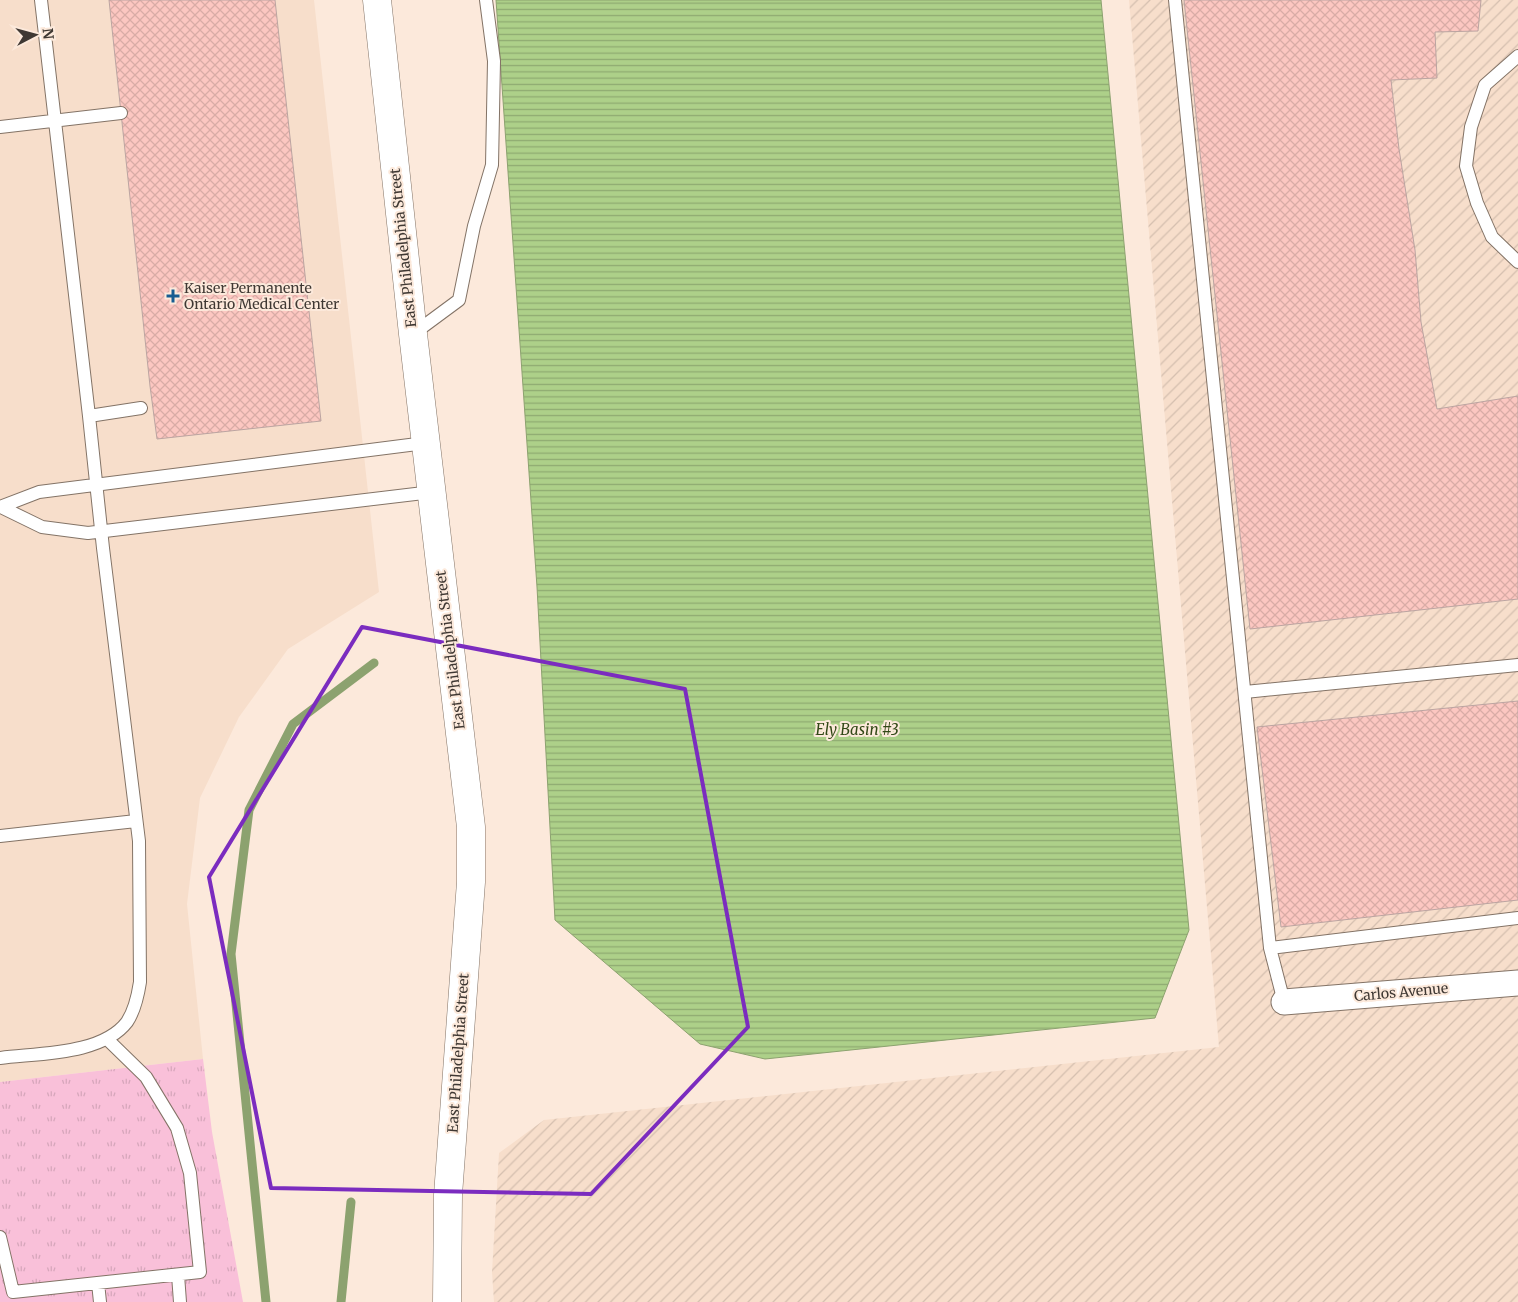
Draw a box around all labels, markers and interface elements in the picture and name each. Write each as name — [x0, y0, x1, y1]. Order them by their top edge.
north arrow — [10, 10, 60, 60]
text: N — [38, 27, 57, 40]
street label: East Philadelphia Street — [386, 167, 420, 329]
place label: Kaiser Permanente Ontario Medical Center — [184, 279, 339, 313]
marker: Kaiser Permanente Ontario Medical Center — [166, 289, 180, 303]
street label: East Philadelphia Street — [431, 569, 469, 731]
water label: Ely Basin #3 — [816, 720, 899, 739]
street label: East Philadelphia Street — [443, 972, 473, 1133]
street label: Carlos Avenue — [1353, 979, 1449, 1005]

